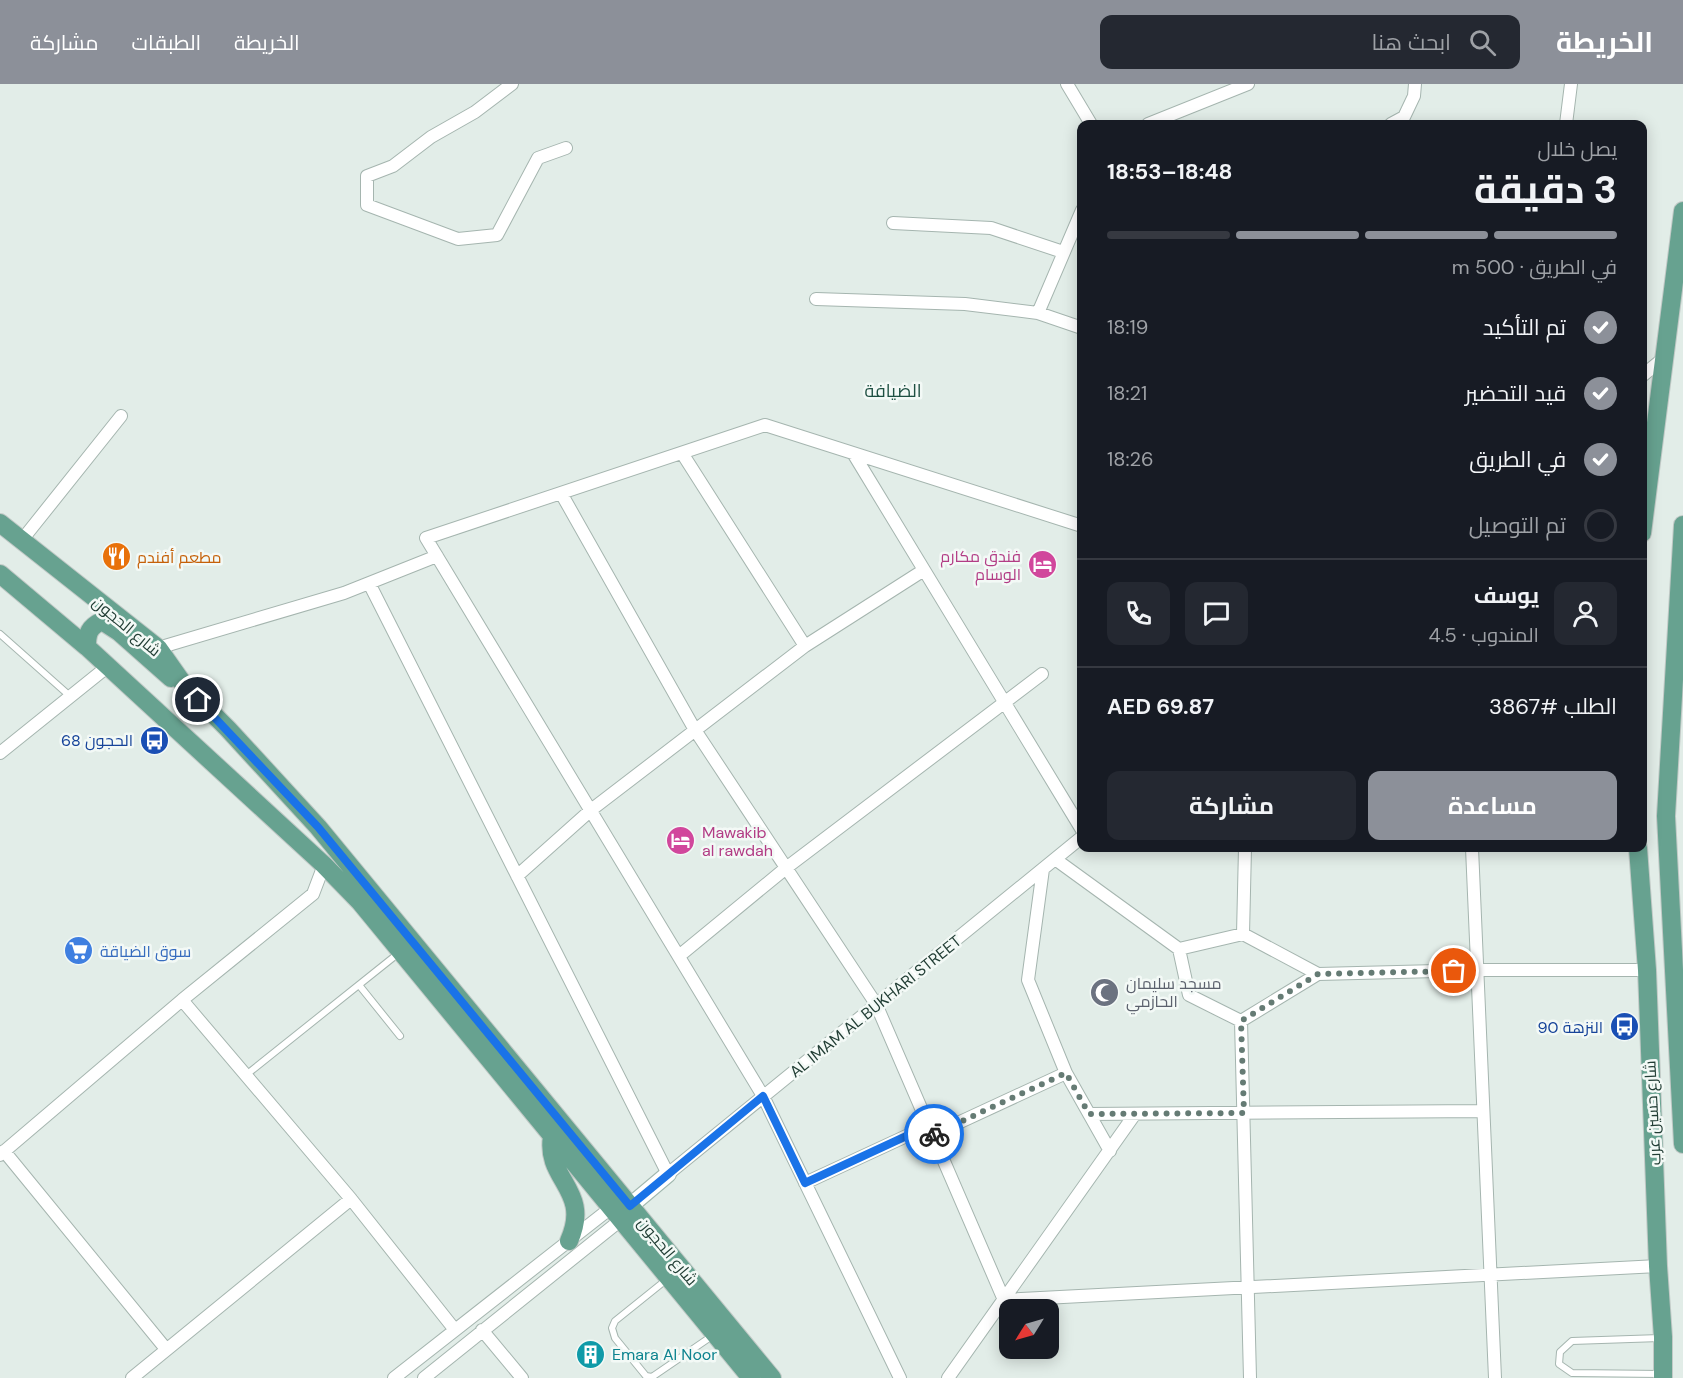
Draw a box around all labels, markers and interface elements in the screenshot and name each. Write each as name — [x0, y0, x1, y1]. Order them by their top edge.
search box — [1100, 15, 1520, 69]
text: الخريطة — [1556, 24, 1653, 61]
icon: search — [1466, 26, 1499, 59]
text: ابحث هنا — [1372, 28, 1451, 57]
text: مشاركة — [30, 29, 99, 57]
text: الطبقات — [132, 29, 201, 57]
text: الخريطة — [234, 29, 300, 57]
text: يصل خلال — [1537, 136, 1617, 162]
text: 18:48–18:53 — [1107, 157, 1233, 186]
text: 3 دقيقة — [1474, 164, 1617, 215]
text: في الطريق · 500 m — [1452, 254, 1617, 280]
icon: check — [1584, 311, 1617, 344]
text: تم التأكيد — [1483, 313, 1566, 342]
text: 18:19 — [1107, 314, 1148, 340]
icon: check — [1584, 377, 1617, 410]
district label: الضيافة — [864, 379, 922, 403]
text: قيد التحضير — [1465, 379, 1566, 408]
text: 18:21 — [1107, 380, 1147, 406]
icon: check — [1584, 443, 1617, 476]
text: في الطريق — [1469, 445, 1566, 474]
text: 18:26 — [1107, 446, 1154, 472]
text: تم التوصيل — [1469, 511, 1566, 540]
restaurant icon: مطعم أفندم — [100, 541, 132, 573]
place label: فندق مكارم الوسام — [940, 546, 1021, 586]
place label: مطعم أفندم — [137, 547, 222, 569]
hotel icon: فندق مكارم الوسام — [1026, 549, 1058, 581]
text: يوسف — [1474, 581, 1539, 610]
button: phone — [1107, 582, 1170, 645]
button: chat — [1185, 582, 1248, 645]
button: person — [1554, 582, 1617, 645]
street label: شارع الحجون — [87, 592, 165, 662]
text: المندوب · 4.5 — [1428, 622, 1539, 648]
pin — [172, 674, 223, 725]
icon: home — [181, 683, 214, 716]
text: AED 69.87 — [1107, 692, 1214, 721]
text: الطلب #3867 — [1489, 692, 1617, 721]
bus stop icon: الحجون 68 — [138, 724, 170, 756]
place label: الحجون 68 — [61, 730, 133, 751]
button: مشاركة — [1107, 771, 1356, 840]
button: مساعدة — [1368, 771, 1617, 840]
place label: Mawakib al rawdah — [702, 822, 773, 861]
hotel icon: Mawakib al rawdah — [665, 825, 697, 857]
street label: AL IMAM AL BUKHARI STREET — [785, 930, 966, 1082]
supermarket icon: سوق الضياقة — [63, 935, 95, 967]
place label: سوق الضياقة — [100, 941, 191, 962]
pin — [1428, 945, 1479, 996]
icon: bag — [1437, 954, 1470, 987]
place label: مسجد سليمان الحازمي — [1126, 973, 1222, 1015]
mosque icon: مسجد سليمان الحازمي — [1089, 976, 1121, 1008]
bus stop icon: النزهة 90 — [1608, 1011, 1640, 1043]
place label: النزهة 90 — [1538, 1017, 1603, 1038]
street label: شارع حسين عرب — [1639, 1060, 1667, 1166]
courier — [904, 1104, 964, 1164]
icon: bike — [918, 1118, 951, 1151]
street label: شارع الحجون — [632, 1213, 702, 1291]
north arrow — [999, 1299, 1059, 1359]
map controls — [999, 1299, 1059, 1359]
building icon: Emara Al Noor — [575, 1338, 607, 1370]
place label: Emara Al Noor — [612, 1344, 717, 1365]

